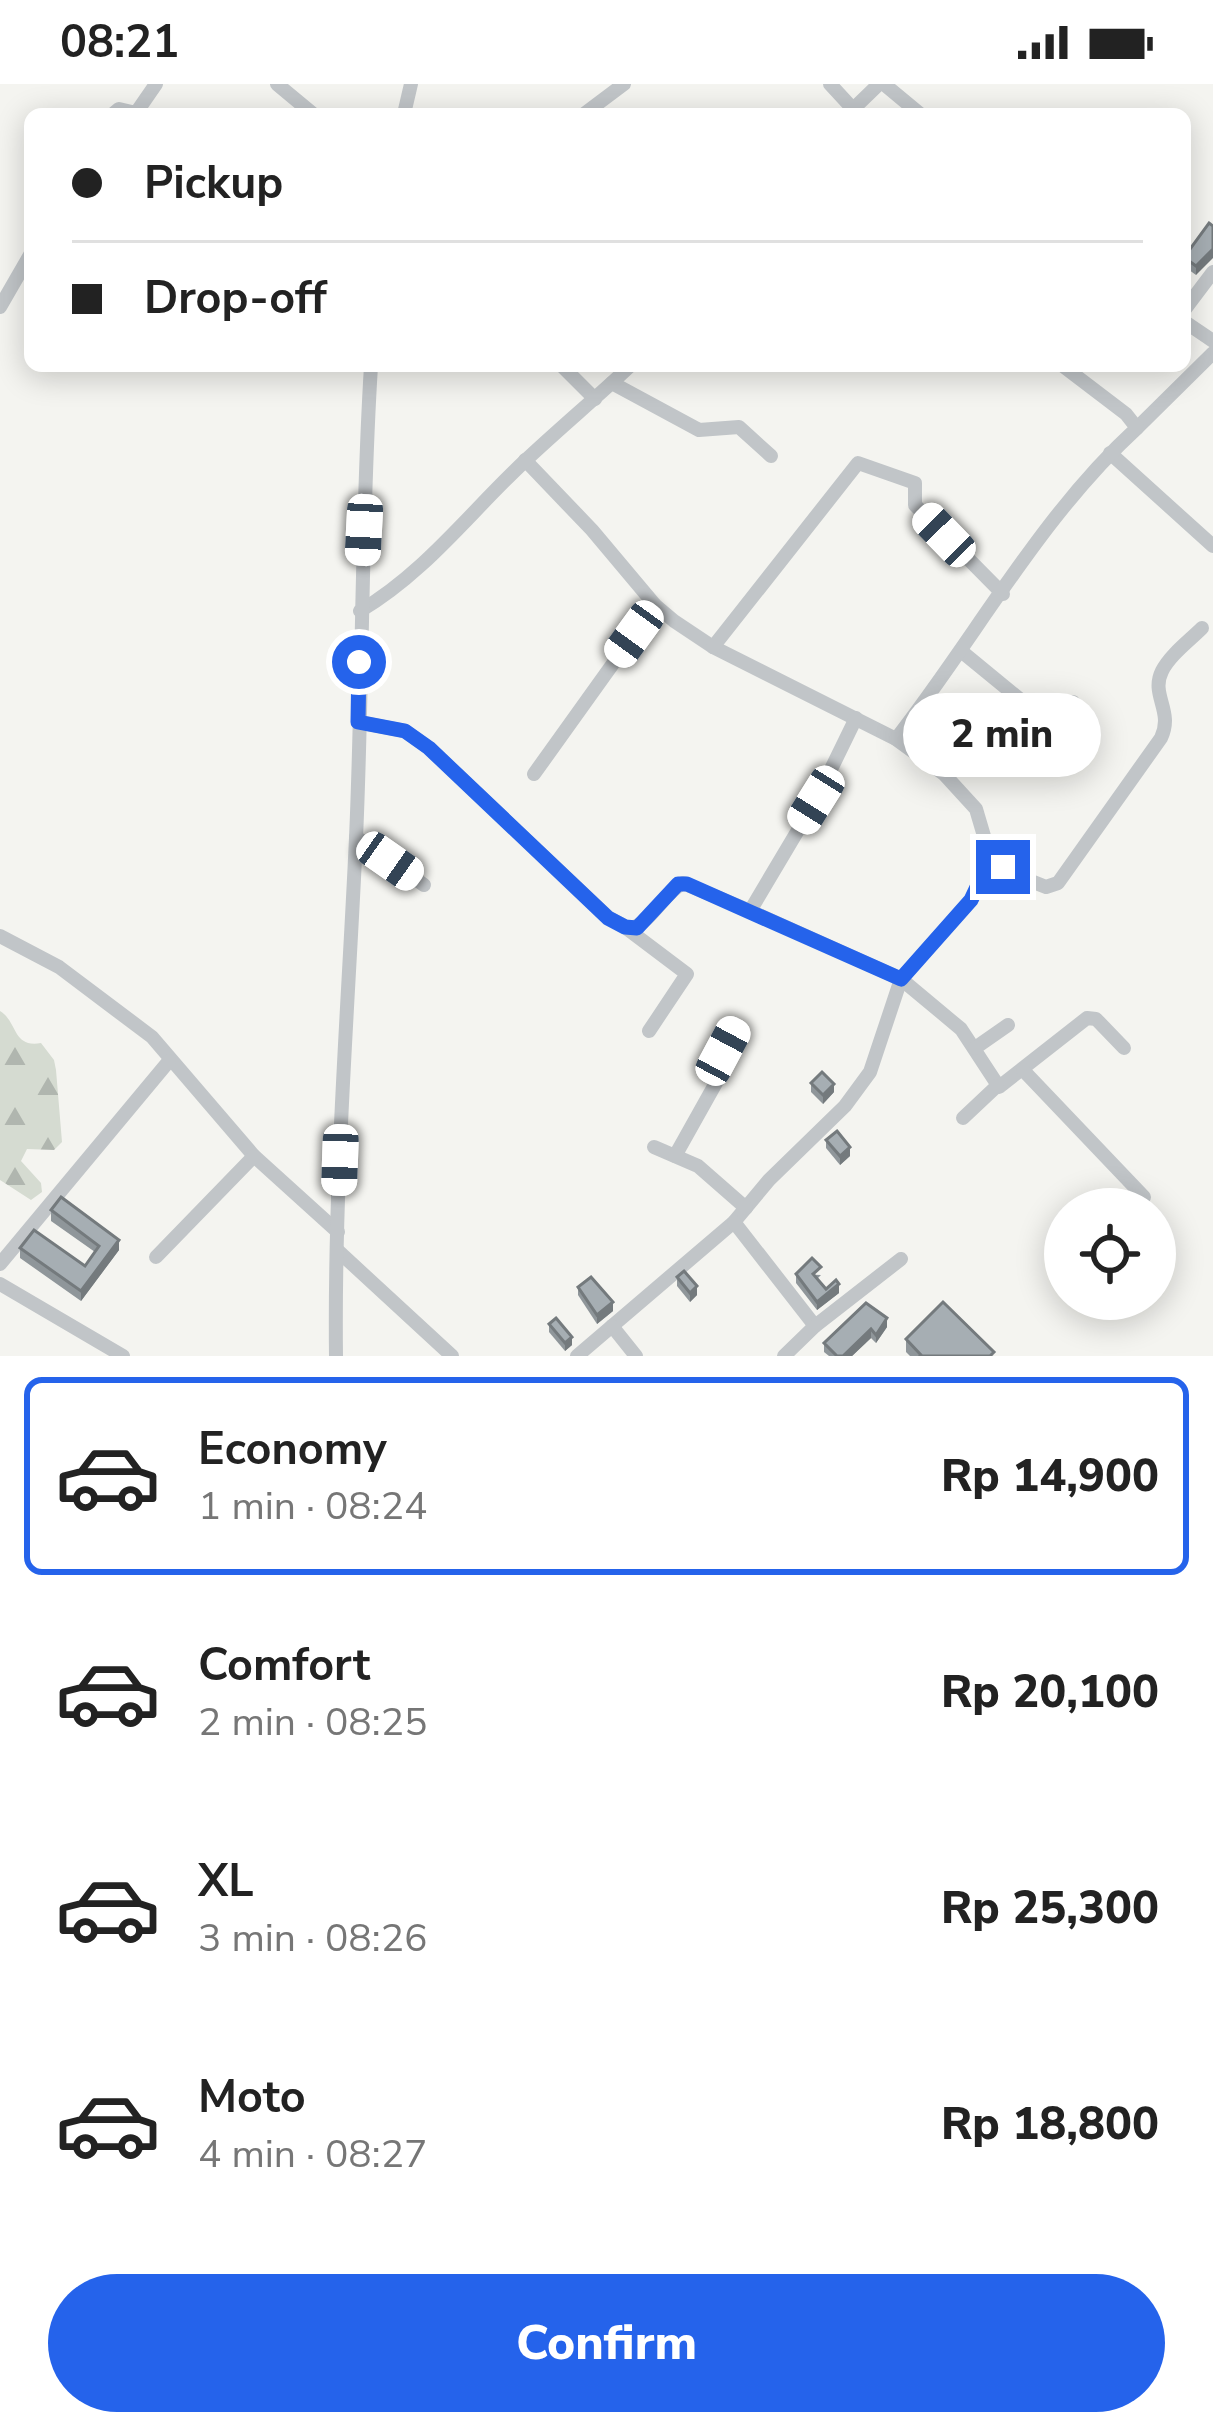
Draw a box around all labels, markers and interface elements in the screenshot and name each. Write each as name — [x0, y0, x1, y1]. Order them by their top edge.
text: 08:21 — [60, 12, 179, 73]
text: Pickup — [144, 153, 283, 214]
text: Drop-off — [144, 268, 327, 329]
car — [344, 493, 384, 567]
car — [906, 497, 982, 573]
car — [598, 594, 670, 674]
route start — [332, 635, 386, 689]
callout: 2 min — [904, 693, 1102, 777]
text: 2 min — [951, 708, 1053, 761]
car — [782, 760, 850, 840]
car — [350, 826, 430, 896]
route end — [976, 840, 1030, 894]
car — [690, 1011, 756, 1091]
car — [321, 1123, 359, 1197]
map controls — [1044, 1188, 1176, 1320]
button: locate — [1044, 1188, 1176, 1320]
text: Economy — [198, 1419, 387, 1480]
icon: car — [54, 1422, 162, 1530]
text: Rp 14,900 — [941, 1446, 1159, 1507]
text: 1 min · 08:24 — [198, 1480, 427, 1533]
text: Comfort — [198, 1635, 370, 1696]
icon: car — [54, 1638, 162, 1746]
text: Rp 20,100 — [941, 1662, 1159, 1723]
text: 2 min · 08:25 — [198, 1696, 427, 1749]
text: XL — [198, 1851, 254, 1912]
icon: car — [54, 1854, 162, 1962]
text: Rp 25,300 — [941, 1878, 1159, 1939]
text: 3 min · 08:26 — [198, 1912, 427, 1965]
text: Moto — [198, 2067, 306, 2128]
icon: car — [54, 2070, 162, 2178]
text: Rp 18,800 — [941, 2094, 1159, 2155]
text: 4 min · 08:27 — [198, 2128, 427, 2181]
button: Confirm — [48, 2274, 1165, 2412]

